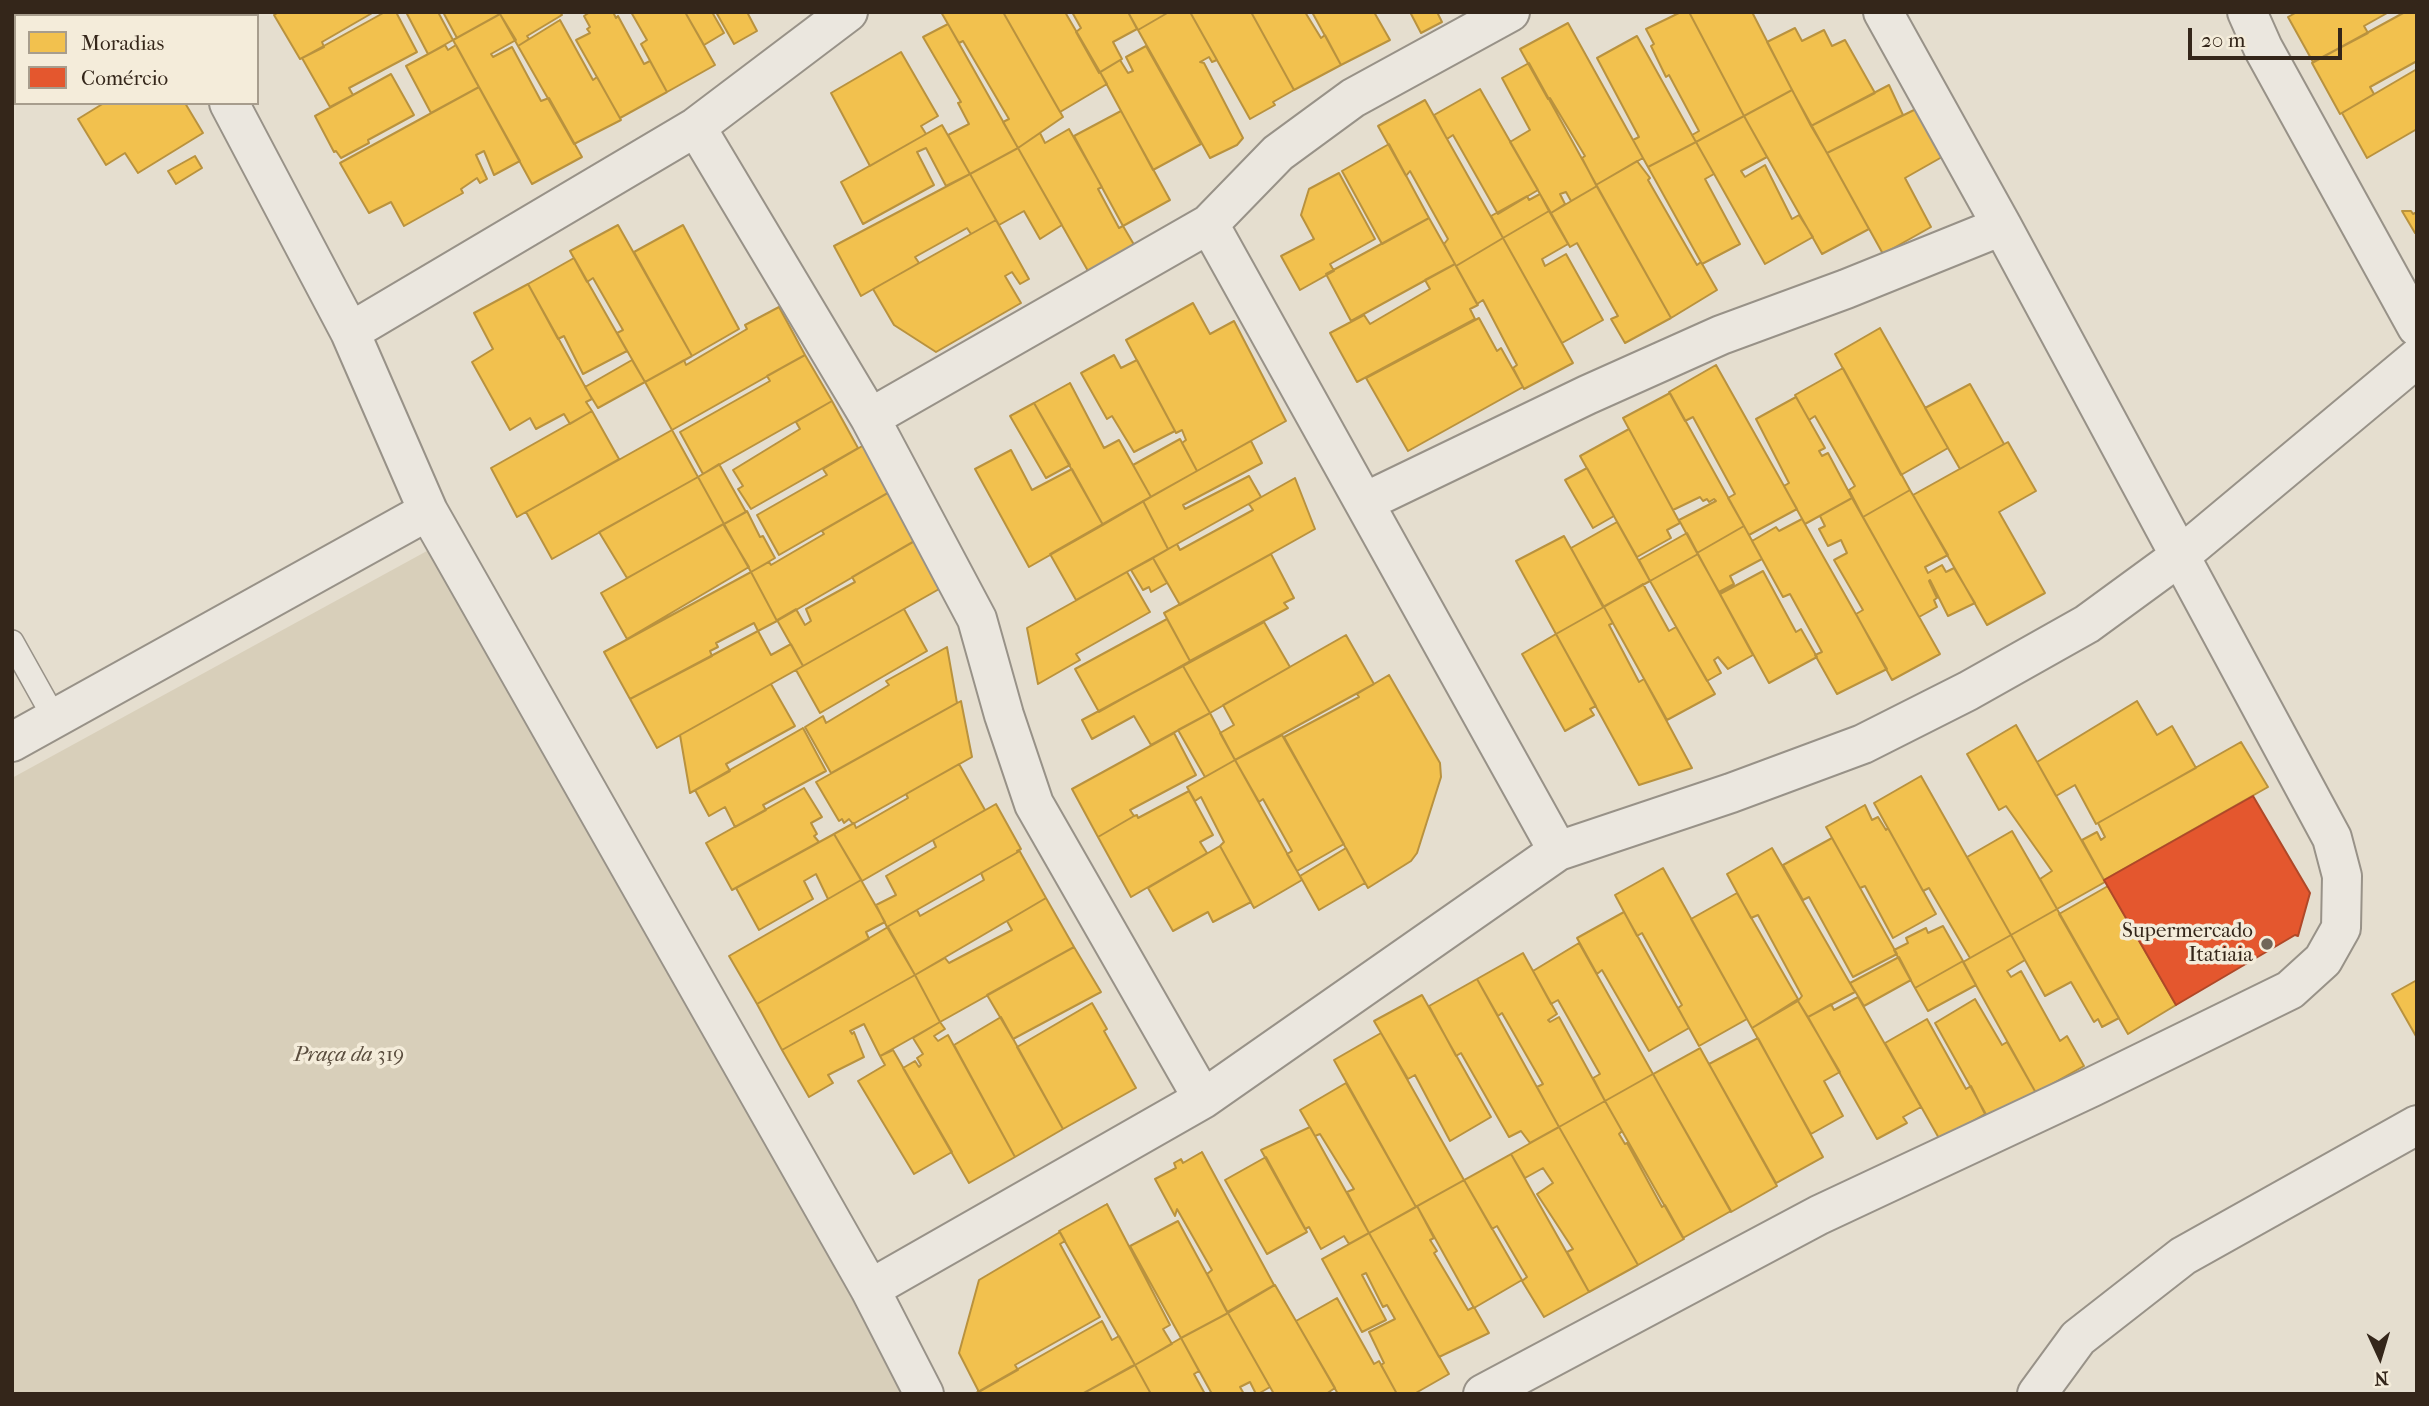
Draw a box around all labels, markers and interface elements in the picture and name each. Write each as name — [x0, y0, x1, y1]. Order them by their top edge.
legend — [14, 14, 259, 105]
scale bar — [2191, 14, 2345, 58]
text: 20 m — [2201, 28, 2245, 52]
text: Moradias — [81, 31, 164, 55]
text: Comércio — [81, 66, 168, 90]
place label: Supermercado Itatiaia — [2122, 919, 2253, 969]
marker: Supermercado Itatiaia — [2259, 936, 2275, 952]
park label: Praça da 319 — [294, 1043, 404, 1069]
north arrow — [2345, 1322, 2415, 1392]
text: N — [2374, 1366, 2389, 1389]

